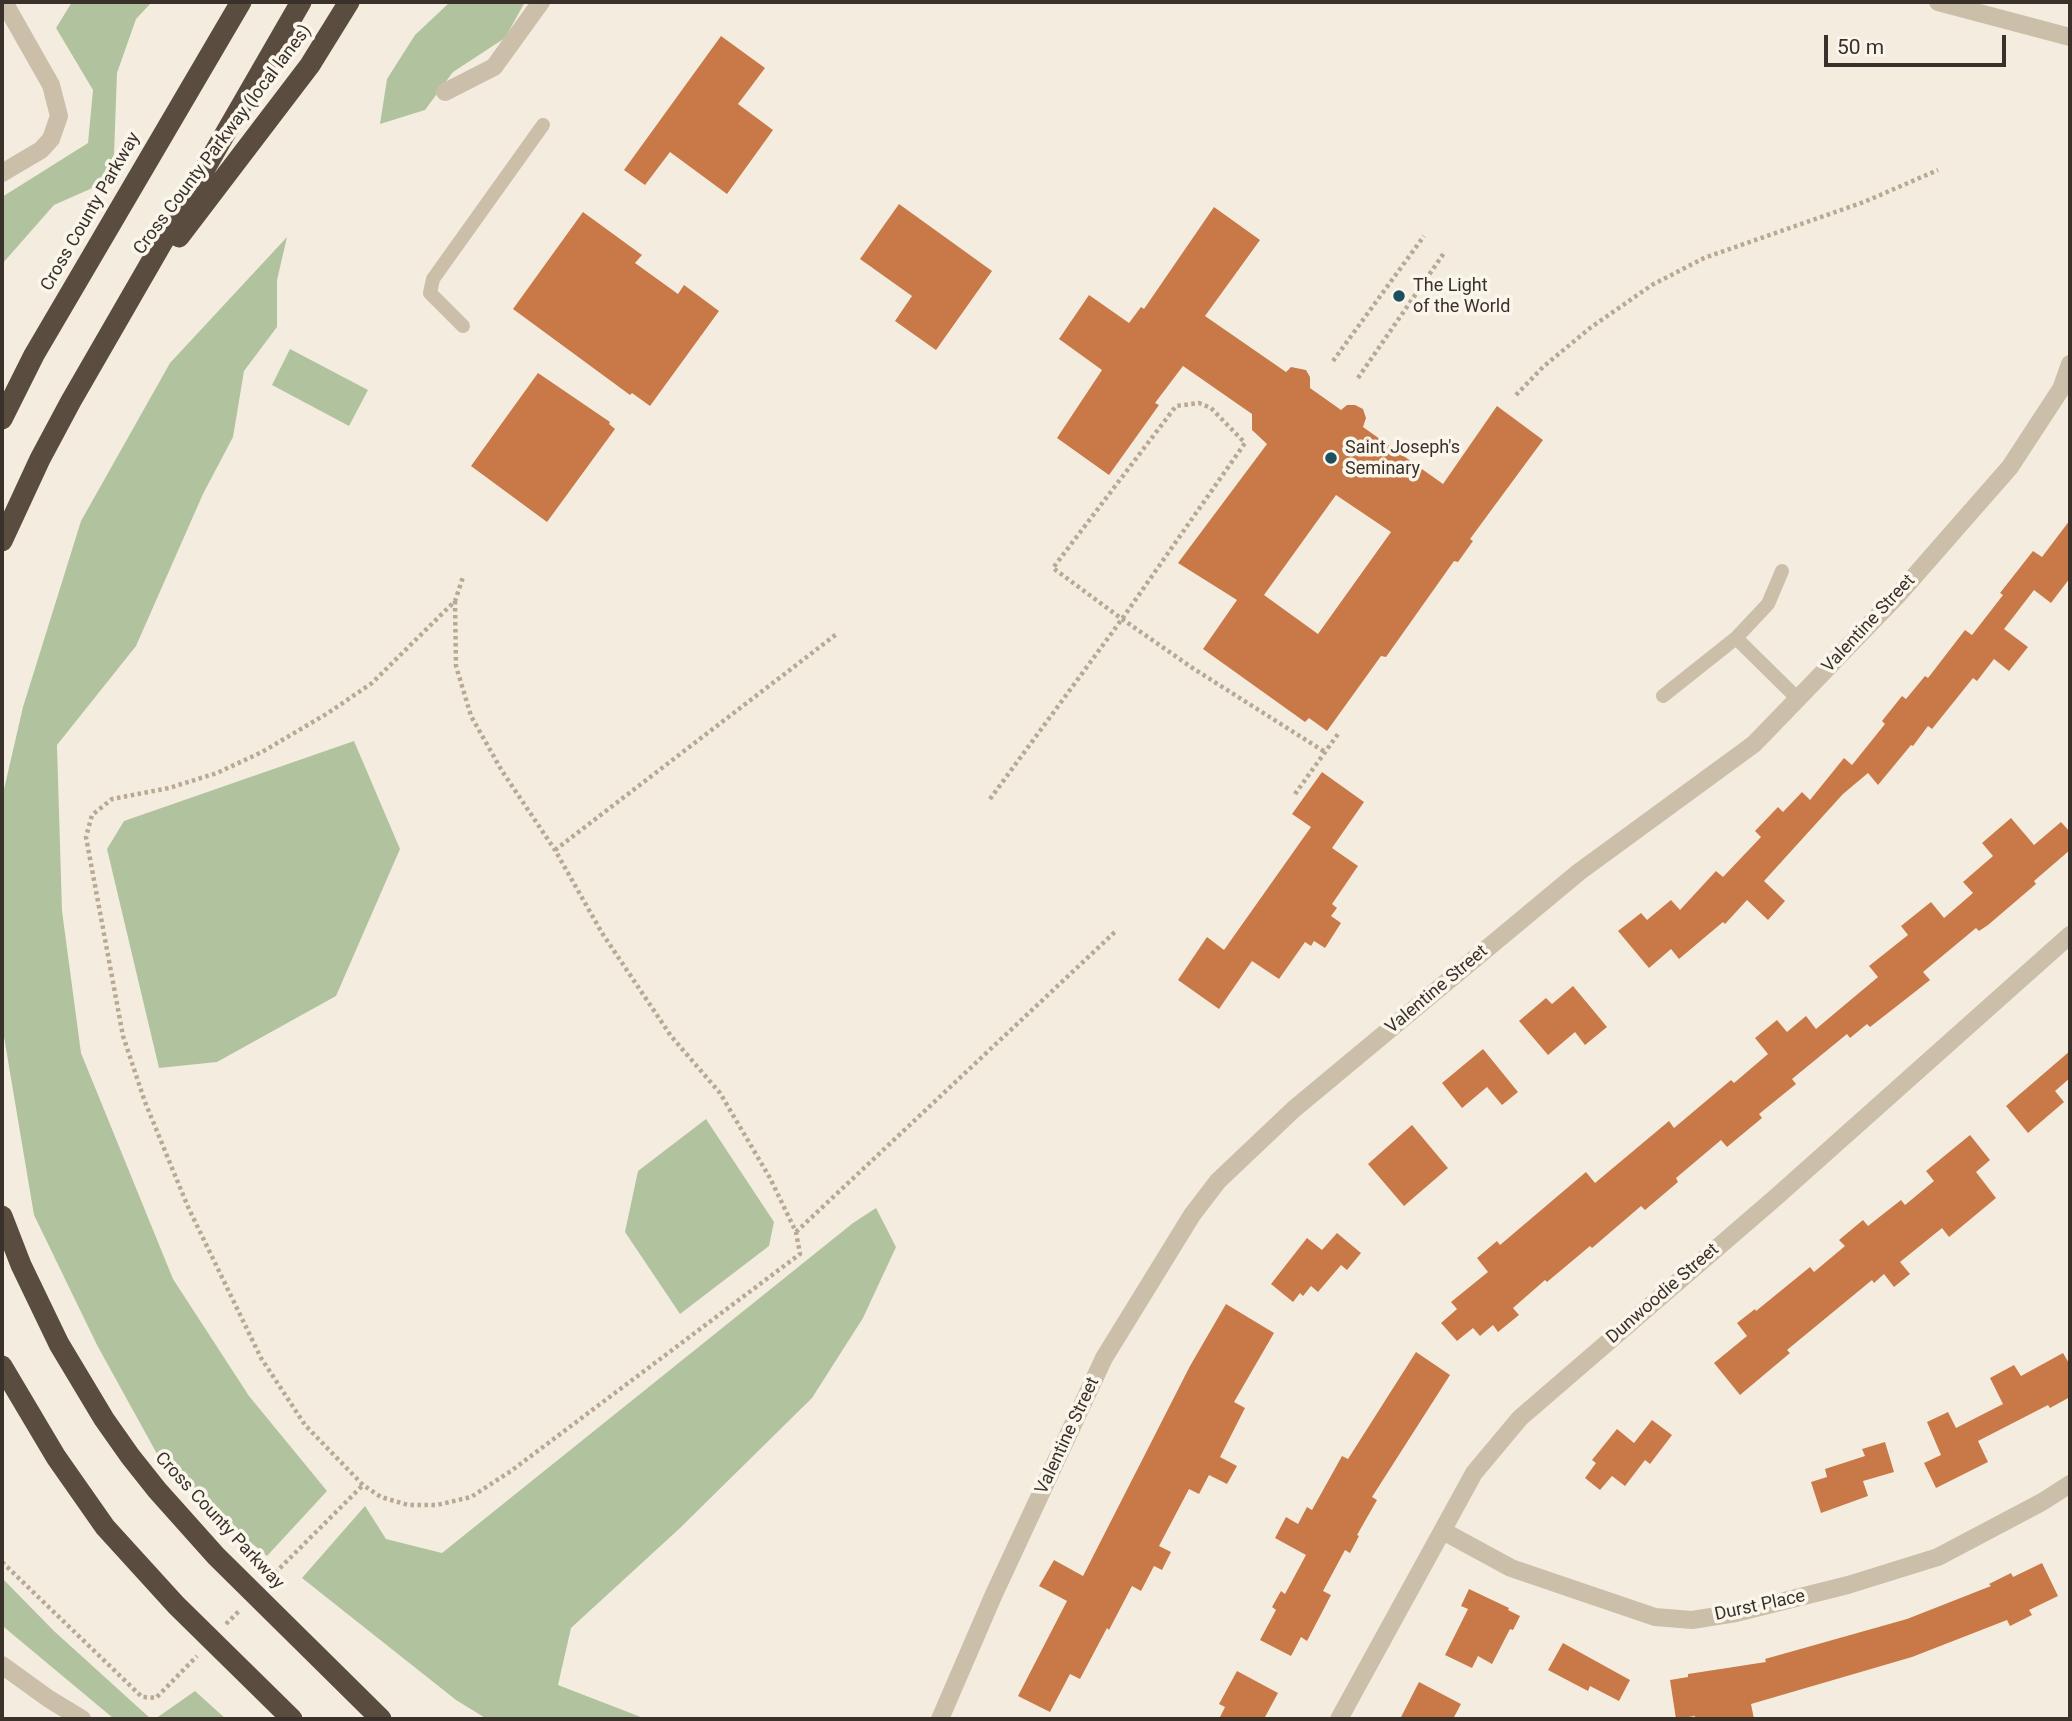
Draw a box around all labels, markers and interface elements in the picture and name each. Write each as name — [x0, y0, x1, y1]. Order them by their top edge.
street label: Cross County Parkway (local lanes) — [129, 21, 317, 259]
scale bar — [1827, 21, 2009, 65]
text: 50 m — [1837, 35, 1884, 59]
street label: Cross County Parkway — [37, 129, 145, 295]
place label: The Light of the World — [1413, 275, 1510, 318]
marker: The Light of the World — [1391, 288, 1407, 304]
place label: Saint Joseph's Seminary — [1345, 437, 1460, 480]
marker: Saint Joseph's Seminary — [1323, 450, 1339, 466]
street label: Valentine Street — [1818, 570, 1920, 678]
street label: Valentine Street — [1382, 941, 1492, 1039]
street label: Dunwoodie Street — [1602, 1239, 1724, 1349]
street label: Valentine Street — [1031, 1374, 1105, 1498]
street label: Cross County Parkway — [150, 1448, 288, 1594]
street label: Durst Place — [1713, 1586, 1807, 1626]

